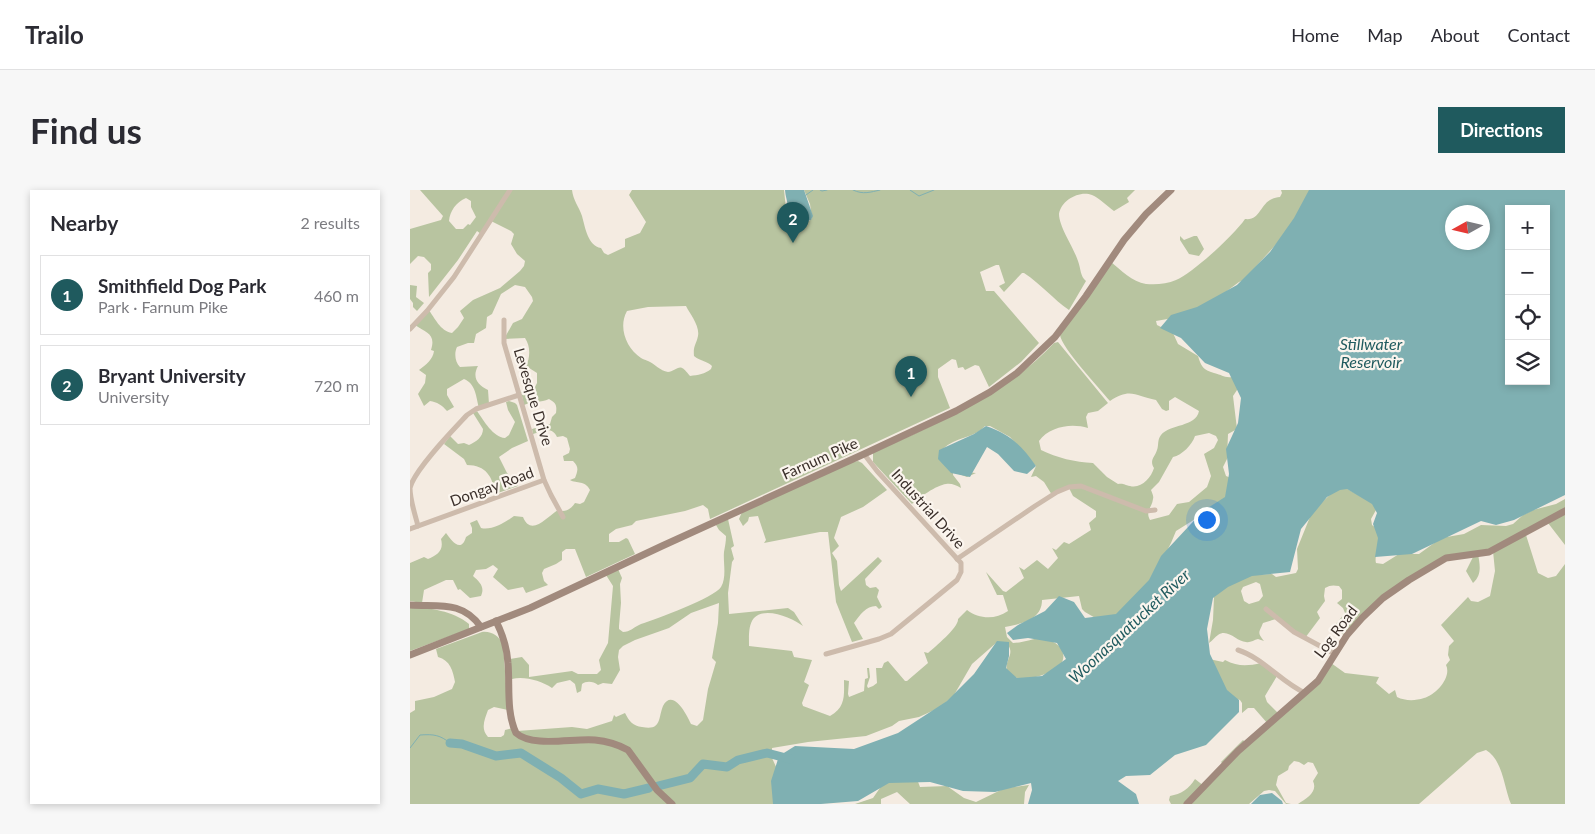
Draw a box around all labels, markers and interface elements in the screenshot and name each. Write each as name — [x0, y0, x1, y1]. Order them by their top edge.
text: Trailo — [25, 20, 84, 49]
text: Home — [1291, 24, 1339, 46]
text: Map — [1367, 24, 1403, 46]
text: About — [1431, 24, 1480, 46]
text: Contact — [1508, 24, 1570, 46]
button: Directions — [1438, 107, 1565, 153]
text: Find us — [30, 109, 142, 151]
pin: 2 — [777, 202, 809, 243]
north arrow — [1445, 205, 1490, 250]
map controls — [1505, 205, 1550, 385]
button: + — [1505, 205, 1550, 250]
text: Nearby — [50, 210, 118, 235]
text: 2 results — [300, 213, 360, 232]
button: − — [1505, 250, 1550, 295]
text: Smithfield Dog Park — [98, 274, 266, 297]
text: 1 — [62, 286, 72, 305]
text: 460 m — [314, 286, 359, 305]
button: locate — [1505, 295, 1550, 340]
text: Park · Farnum Pike — [98, 297, 228, 316]
water label: Stillwater Reservoir — [1340, 334, 1403, 371]
button: layers — [1505, 340, 1550, 385]
street label: Levesque Drive — [511, 346, 557, 448]
pin: 1 — [895, 356, 927, 397]
text: Bryant University — [98, 364, 246, 387]
text: 2 — [62, 376, 72, 395]
text: 720 m — [314, 376, 359, 395]
text: University — [98, 387, 169, 406]
street label: Farnum Pike — [779, 433, 860, 483]
street label: Dongay Road — [447, 463, 536, 510]
street label: Industrial Drive — [888, 465, 969, 552]
your location — [1194, 507, 1220, 533]
water label: Woonasquatucket River — [1064, 564, 1193, 686]
street label: Log Road — [1310, 602, 1361, 661]

